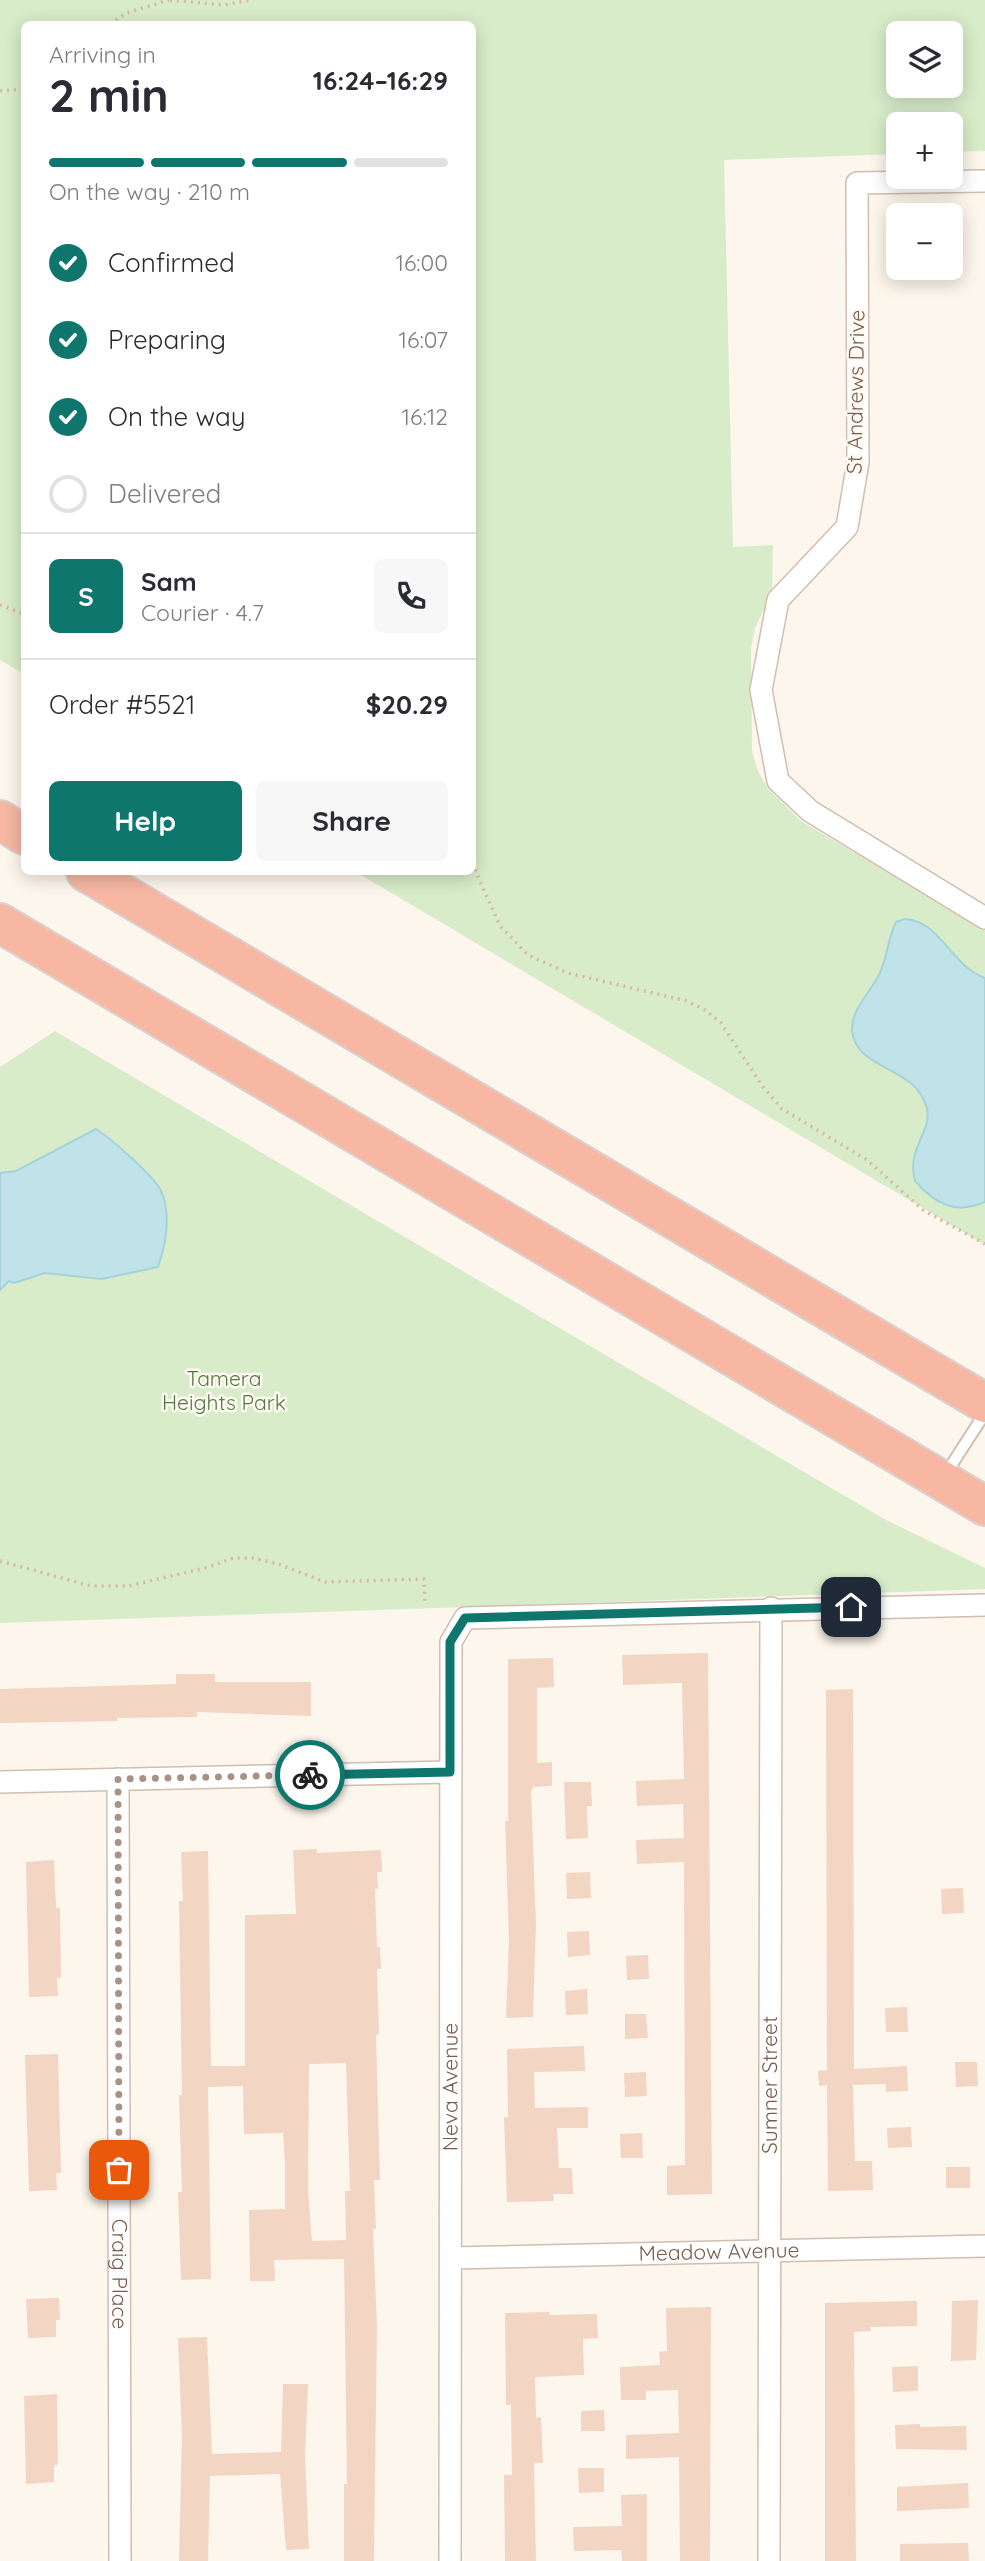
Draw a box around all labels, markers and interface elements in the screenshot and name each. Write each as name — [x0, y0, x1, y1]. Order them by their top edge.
map controls — [886, 21, 963, 280]
button: layers — [886, 21, 963, 98]
text: Arriving in — [49, 40, 156, 69]
text: 16:24–16:29 — [313, 64, 448, 97]
text: 2 min — [49, 66, 169, 124]
button: + — [886, 112, 963, 189]
text: On the way · 210 m — [49, 177, 250, 206]
button: − — [886, 203, 963, 280]
icon: check — [49, 244, 87, 282]
text: Confirmed — [108, 246, 235, 279]
text: 16:00 — [395, 248, 448, 277]
street label: St Andrews Drive — [841, 310, 869, 474]
icon: check — [49, 321, 87, 359]
text: Preparing — [108, 323, 226, 356]
text: 16:07 — [399, 325, 448, 354]
icon: check — [49, 398, 87, 436]
text: On the way — [108, 400, 246, 433]
text: 16:12 — [402, 402, 448, 431]
text: Delivered — [108, 477, 221, 510]
button: phone — [374, 559, 448, 633]
text: Sam — [141, 565, 197, 598]
text: S — [78, 580, 94, 613]
text: Courier · 4.7 — [141, 598, 264, 627]
text: Order #5521 — [49, 688, 195, 721]
text: $20.29 — [366, 688, 448, 721]
button: Help — [49, 781, 242, 861]
button: Share — [256, 781, 448, 861]
park label: Tamera Heights Park — [162, 1365, 286, 1415]
pin — [821, 1577, 881, 1637]
icon: home — [832, 1588, 870, 1626]
courier — [275, 1740, 345, 1810]
icon: bike — [291, 1756, 329, 1794]
street label: Sumner Street — [756, 2016, 782, 2154]
street label: Neva Avenue — [436, 2023, 463, 2151]
pin — [89, 2140, 149, 2200]
icon: bag — [100, 2151, 138, 2189]
street label: Craig Place — [107, 2219, 133, 2329]
street label: Meadow Avenue — [638, 2236, 800, 2266]

